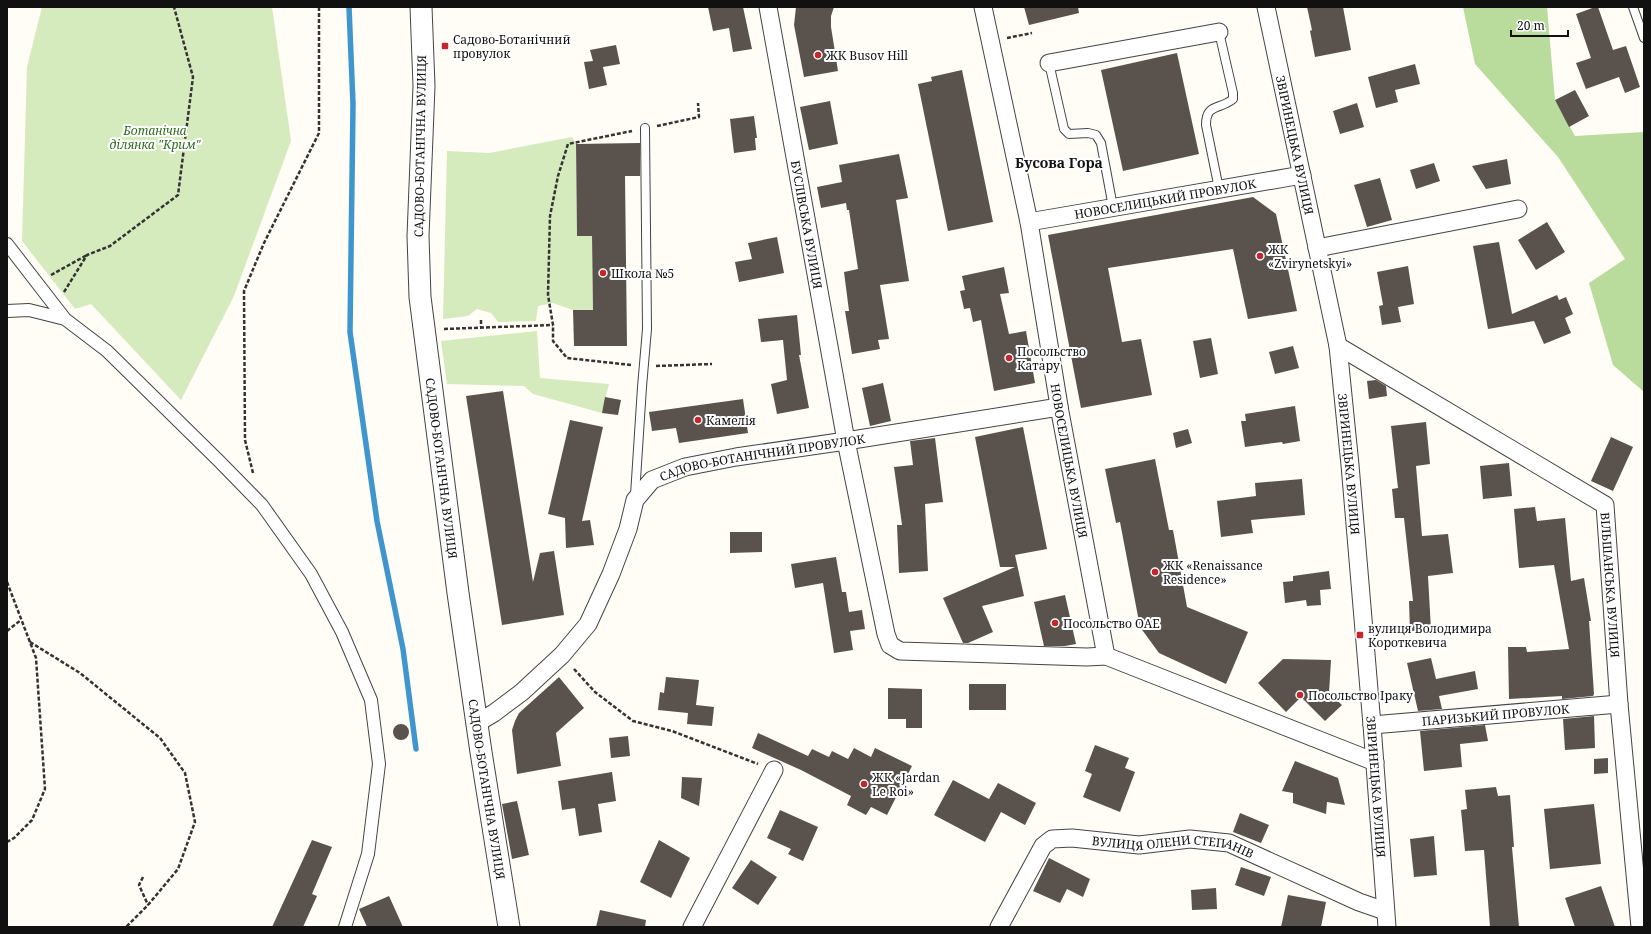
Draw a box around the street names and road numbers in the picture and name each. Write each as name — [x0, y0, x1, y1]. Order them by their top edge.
street label: САДОВО-БОТАНІЧНА ВУЛИЦЯ — [410, 55, 430, 237]
street label: ЗВІРИНЕЦЬКА ВУЛИЦЯ — [1272, 74, 1318, 216]
street label: БУСЛІВСЬКА ВУЛИЦЯ — [787, 159, 827, 290]
street label: НОВОСЕЛИЦЬКИЙ ПРОВУЛОК — [1073, 175, 1258, 223]
street label: САДОВО-БОТАНІЧНА ВУЛИЦЯ — [422, 377, 462, 560]
street label: НОВОСЕЛИЦЬКА ВУЛИЦЯ — [1047, 382, 1092, 540]
street label: ЗВІРИНЕЦЬКА ВУЛИЦЯ — [1334, 392, 1364, 535]
street label: САДОВО-БОТАНІЧНИЙ ПРОВУЛОК — [657, 430, 867, 485]
street label: ВІЛЬШАНСЬКА ВУЛИЦЯ — [1597, 512, 1624, 659]
street label: САДОВО-БОТАНІЧНА ВУЛИЦЯ — [465, 698, 510, 881]
street label: ПАРИЗЬКИЙ ПРОВУЛОК — [1421, 700, 1571, 729]
street label: ЗВІРИНЕЦЬКА ВУЛИЦЯ — [1363, 715, 1390, 858]
street label: ВУЛИЦЯ ОЛЕНИ СТЕПАНІВ — [1091, 830, 1257, 862]

